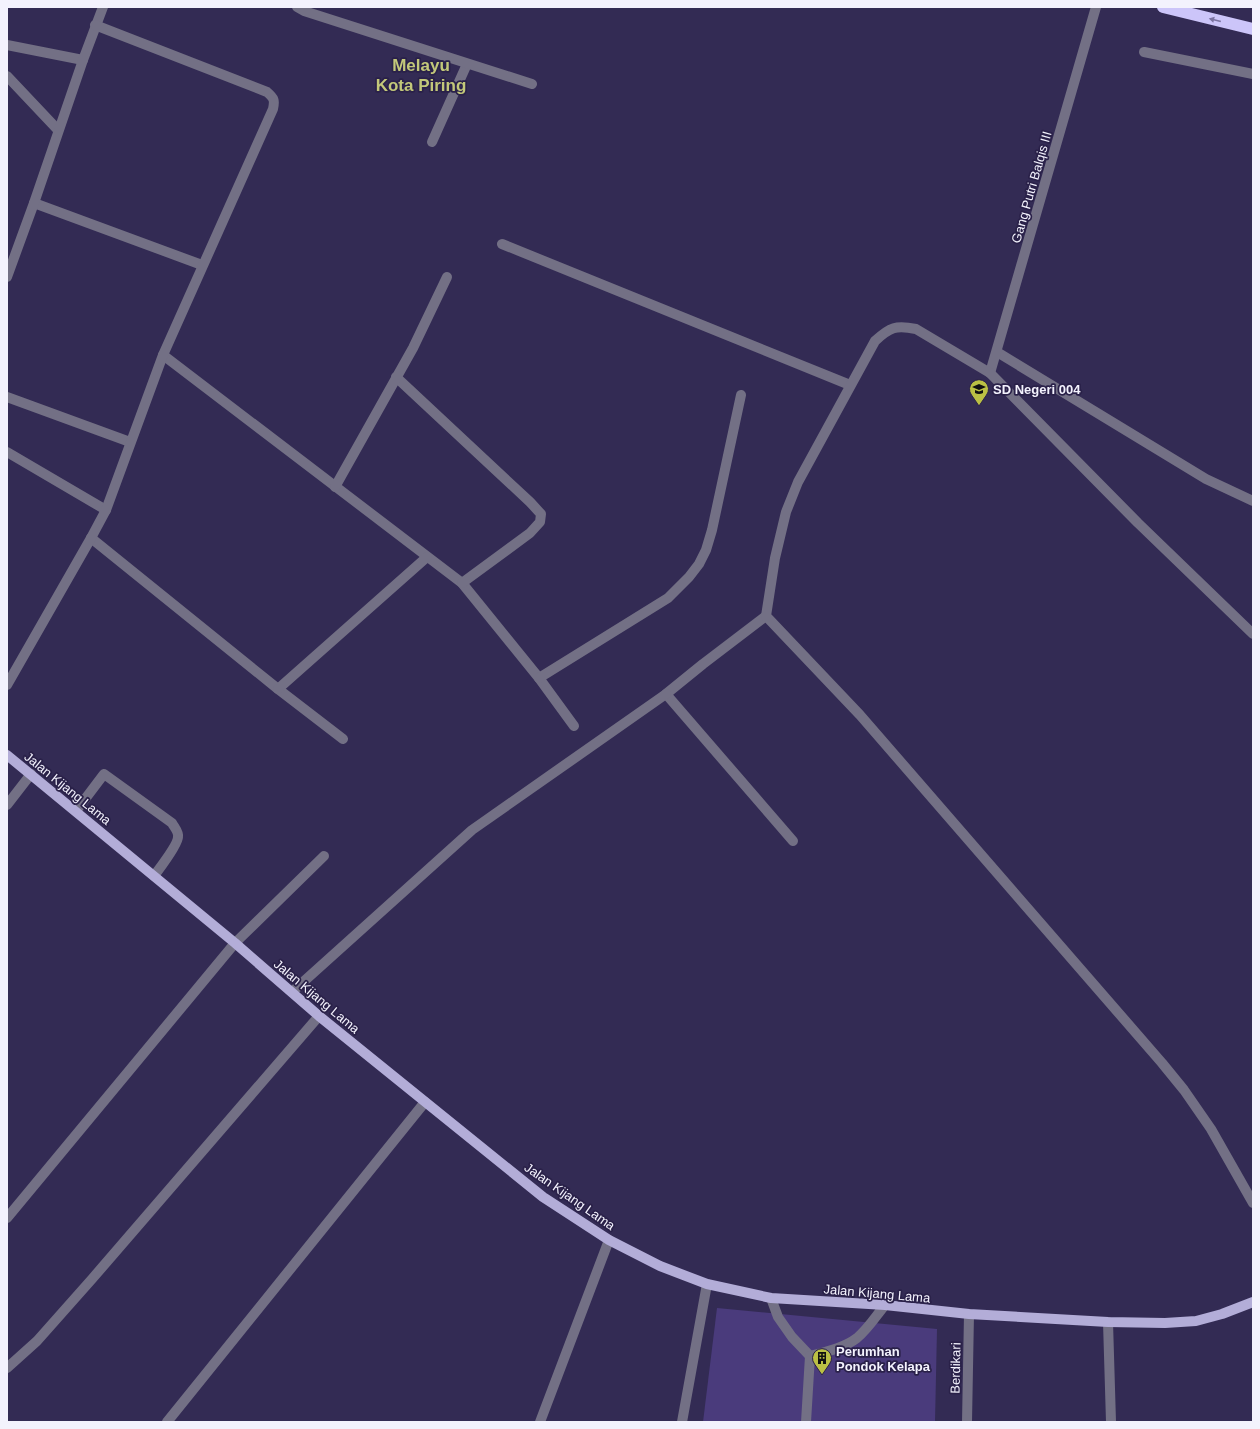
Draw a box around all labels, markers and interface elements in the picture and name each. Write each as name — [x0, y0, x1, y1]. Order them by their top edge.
one-way arrow — [1209, 16, 1221, 22]
district label: Melayu Kota Piring — [376, 56, 466, 95]
street label: Gang Putri Balqis III — [1008, 129, 1055, 245]
school or university icon: SD Negeri 004 — [968, 378, 990, 406]
place label: SD Negeri 004 — [993, 382, 1081, 397]
street label: Jalan Kijang Lama — [21, 749, 115, 828]
street label: Jalan Kijang Lama — [271, 956, 363, 1037]
street label: Jalan Kijang Lama — [522, 1160, 618, 1234]
street label: Jalan Kijang Lama — [823, 1281, 932, 1306]
street label: Berdikari — [948, 1342, 963, 1394]
place label: Perumhan Pondok Kelapa — [836, 1344, 931, 1374]
building icon: Perumhan Pondok Kelapa — [811, 1347, 833, 1375]

